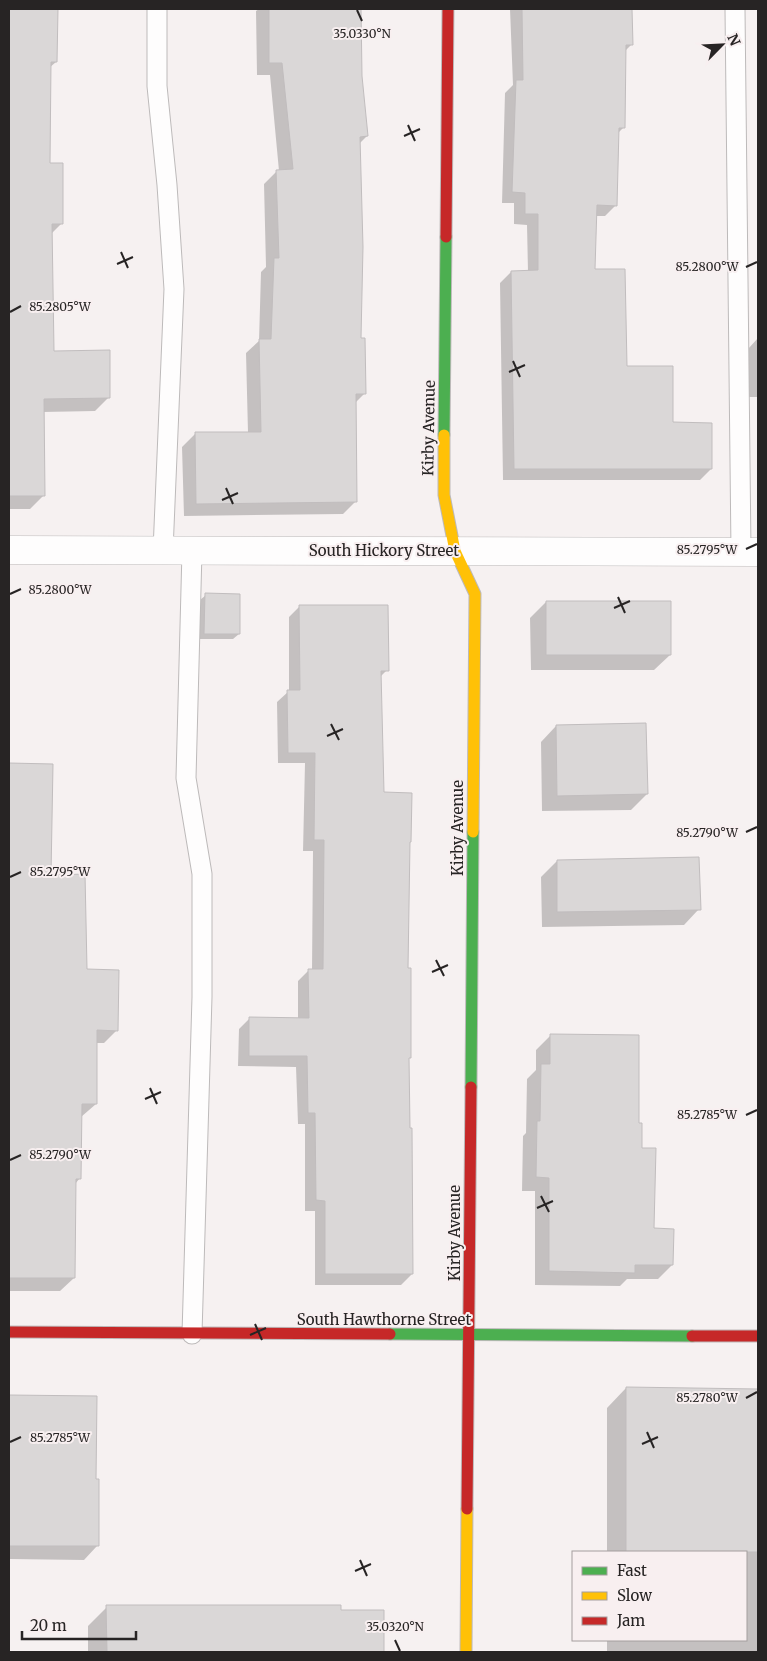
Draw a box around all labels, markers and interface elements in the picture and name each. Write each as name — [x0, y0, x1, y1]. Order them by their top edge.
north arrow — [697, 20, 747, 70]
text: 35.0330°N — [333, 26, 391, 41]
text: N — [723, 31, 744, 48]
text: 85.2800°W — [675, 259, 740, 274]
text: 85.2805°W — [29, 299, 92, 314]
street label: Kirby Avenue — [418, 380, 439, 476]
street label: South Hickory Street — [309, 541, 459, 560]
text: 85.2795°W — [677, 542, 738, 557]
text: 85.2800°W — [28, 582, 93, 597]
street label: Kirby Avenue — [448, 780, 467, 876]
text: 85.2790°W — [676, 825, 739, 840]
text: 85.2795°W — [30, 864, 91, 879]
text: 85.2785°W — [677, 1107, 738, 1122]
text: 85.2790°W — [29, 1147, 92, 1162]
street label: Kirby Avenue — [445, 1185, 464, 1281]
street label: South Hawthorne Street — [297, 1310, 471, 1329]
text: 85.2780°W — [676, 1390, 739, 1405]
text: 85.2785°W — [30, 1430, 91, 1445]
legend — [572, 1551, 747, 1641]
text: Fast — [617, 1561, 647, 1580]
text: Slow — [617, 1586, 652, 1605]
scale bar — [22, 1608, 136, 1640]
text: Jam — [616, 1611, 645, 1630]
text: 20 m — [30, 1616, 67, 1635]
text: 35.0320°N — [366, 1619, 425, 1634]

